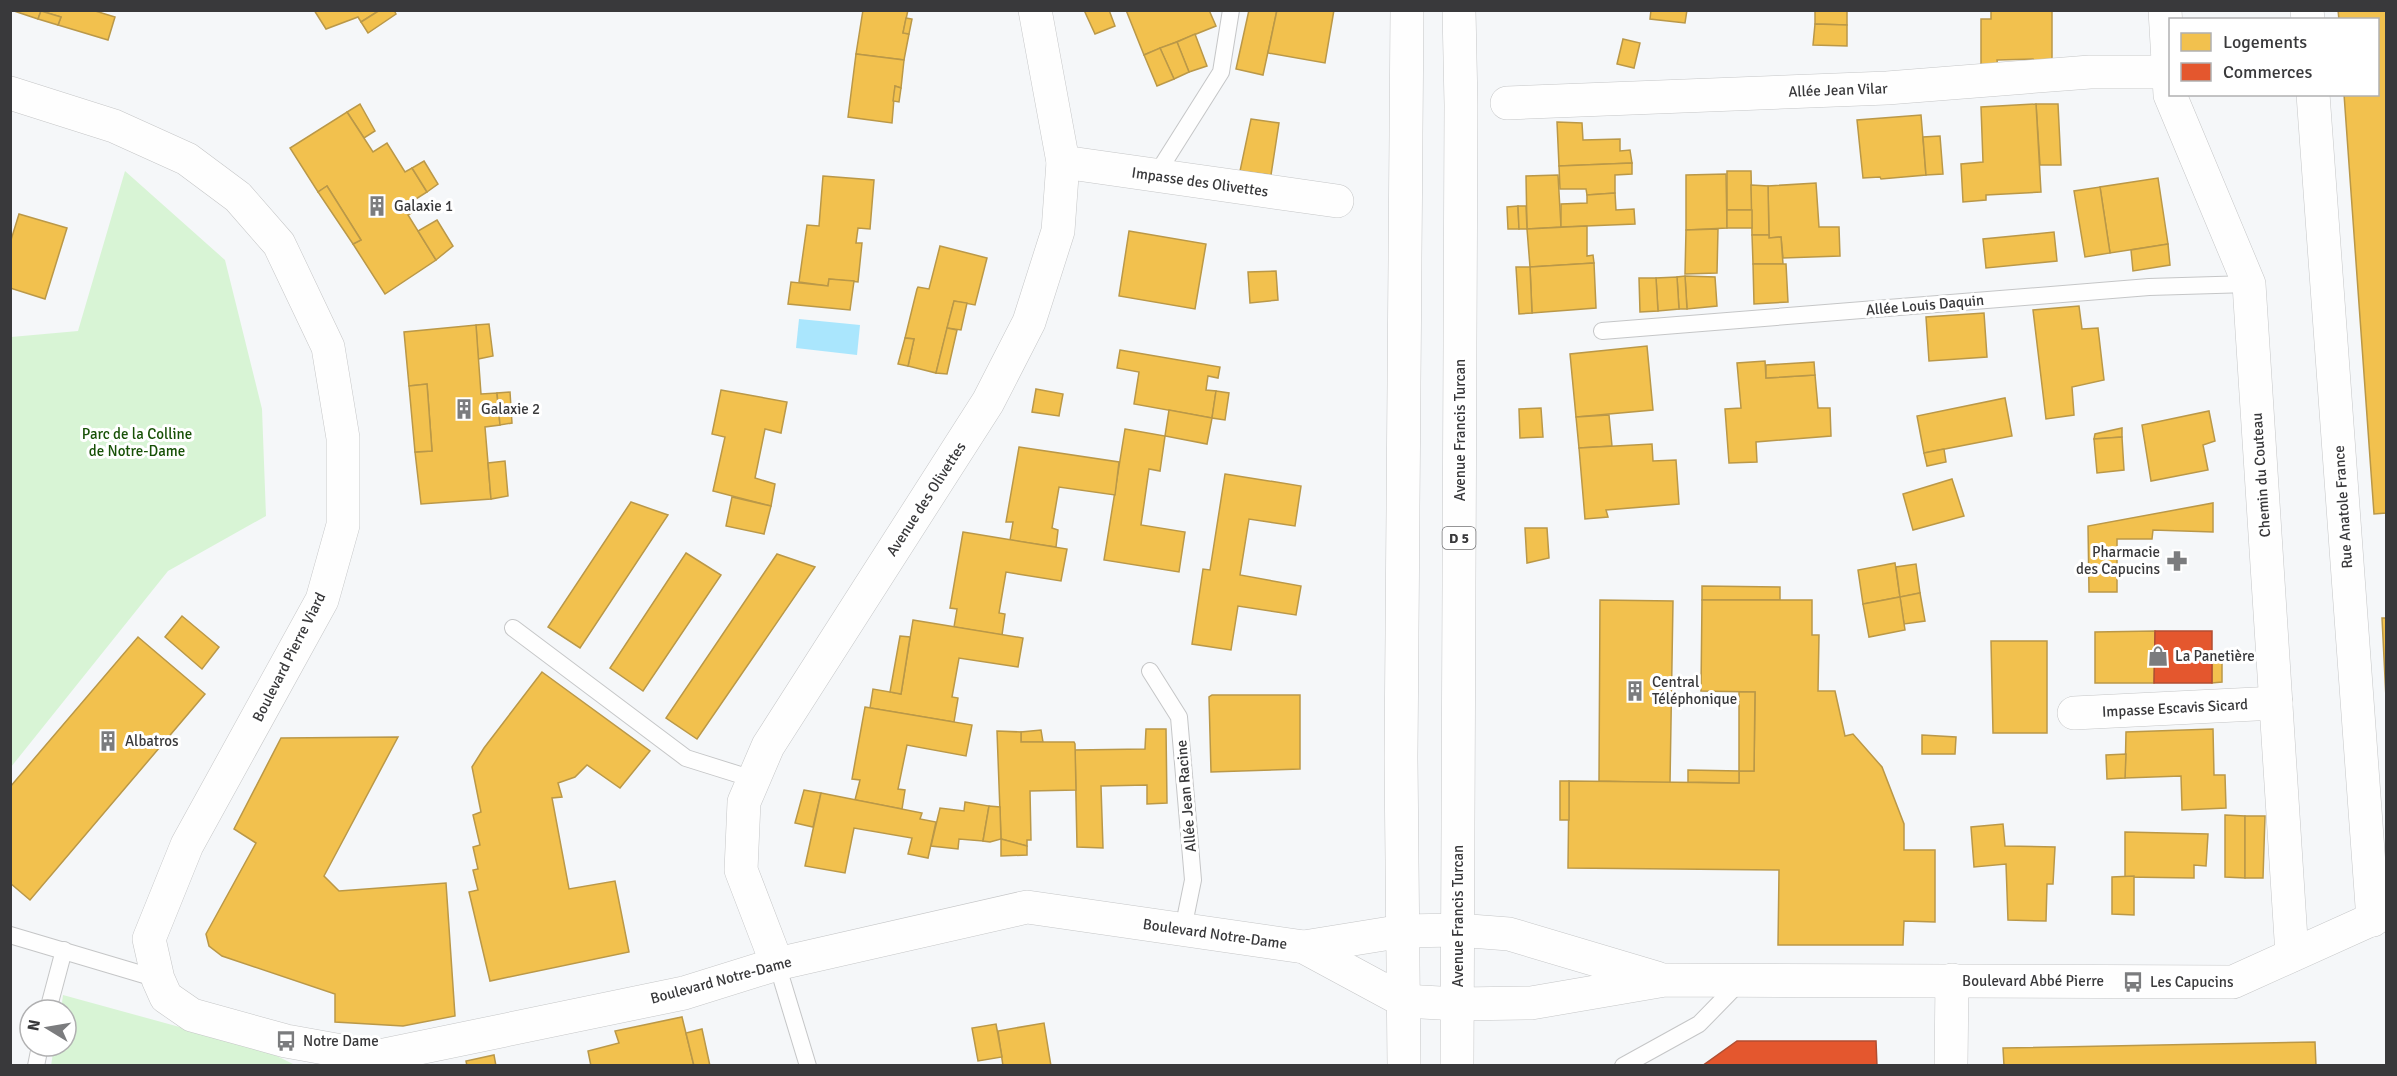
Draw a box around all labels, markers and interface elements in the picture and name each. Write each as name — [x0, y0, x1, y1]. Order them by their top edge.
legend — [2169, 18, 2379, 96]
text: Logements — [2223, 31, 2307, 53]
text: Commerces — [2223, 61, 2312, 83]
street label: Allée Jean Vilar — [1788, 79, 1888, 101]
street label: Impasse des Olivettes — [1130, 163, 1270, 201]
building icon: Galaxie 1 — [365, 194, 389, 218]
place label: Galaxie 1 — [394, 197, 453, 215]
street label: Allée Louis Daquin — [1865, 291, 1985, 319]
street label: Avenue Francis Turcan — [1451, 359, 1469, 501]
building icon: Galaxie 2 — [452, 397, 476, 421]
place label: Galaxie 2 — [481, 400, 540, 418]
street label: Chemin du Couteau — [2248, 412, 2274, 538]
park label: Parc de la Colline de Notre-Dame — [82, 425, 192, 460]
street label: Avenue des Olivettes — [882, 438, 970, 559]
street label: Rue Anatole France — [2330, 445, 2356, 569]
road number: D 5 — [1442, 527, 1476, 549]
place label: Pharmacie des Capucins — [2076, 543, 2160, 578]
pharmacy icon: Pharmacie des Capucins — [2165, 549, 2189, 573]
street label: Boulevard Pierre Viard — [249, 589, 329, 725]
shop icon: La Panetière — [2146, 644, 2170, 668]
place label: La Panetière — [2175, 647, 2255, 665]
place label: Central Téléphonique — [1652, 673, 1737, 708]
building icon: Central Téléphonique — [1623, 679, 1647, 703]
street label: Impasse Escavis Sicard — [2101, 695, 2249, 721]
building icon: Albatros — [96, 729, 120, 753]
place label: Albatros — [125, 732, 179, 750]
street label: Allée Jean Racine — [1172, 739, 1200, 853]
street label: Avenue Francis Turcan — [1449, 845, 1467, 987]
street label: Boulevard Notre-Dame — [1142, 915, 1288, 953]
street label: Boulevard Notre-Dame — [648, 952, 794, 1008]
bus stop icon: Les Capucins — [2121, 970, 2145, 994]
street label: Boulevard Abbé Pierre — [1962, 972, 2104, 990]
place label: Les Capucins — [2150, 973, 2234, 991]
north arrow — [18, 998, 78, 1058]
text: N — [23, 1018, 45, 1033]
bus stop icon: Notre Dame — [274, 1029, 298, 1053]
place label: Notre Dame — [303, 1032, 379, 1050]

